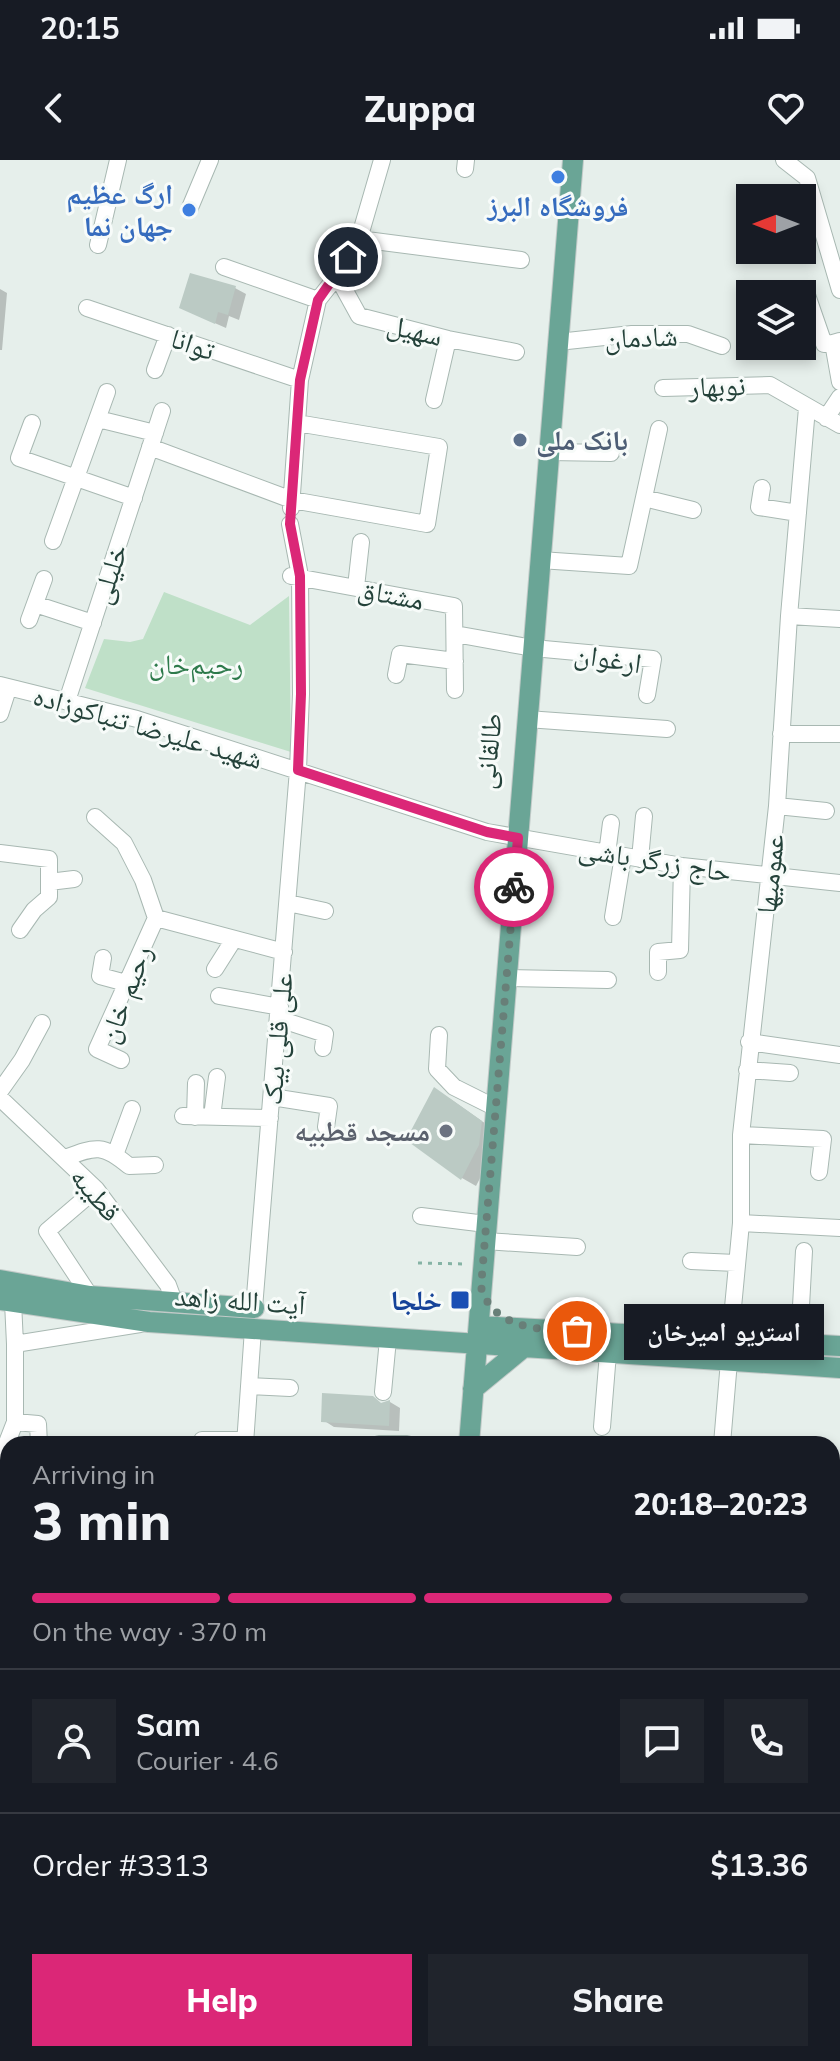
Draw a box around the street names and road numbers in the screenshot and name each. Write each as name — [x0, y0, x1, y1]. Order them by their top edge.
street label: سهیل — [384, 306, 446, 354]
street label: شادمان — [604, 318, 678, 355]
street label: توانا — [167, 320, 220, 367]
street label: نوبهار — [687, 367, 746, 404]
street label: خلیلی — [82, 539, 136, 609]
street label: مشتاق — [355, 570, 427, 618]
street label: ارغوان — [572, 635, 644, 680]
street label: شهید علیرضا تنباکوزاده — [29, 677, 267, 776]
street label: طالقانی — [466, 711, 510, 791]
street label: حاج زرگر باشی — [576, 830, 734, 890]
street label: عمومیها — [748, 833, 791, 915]
street label: رحیم خان — [90, 940, 161, 1048]
street label: علی قلی بیک — [253, 972, 301, 1106]
street label: قطیبه — [64, 1159, 129, 1228]
street label: آیت الله زاهد — [174, 1277, 307, 1322]

